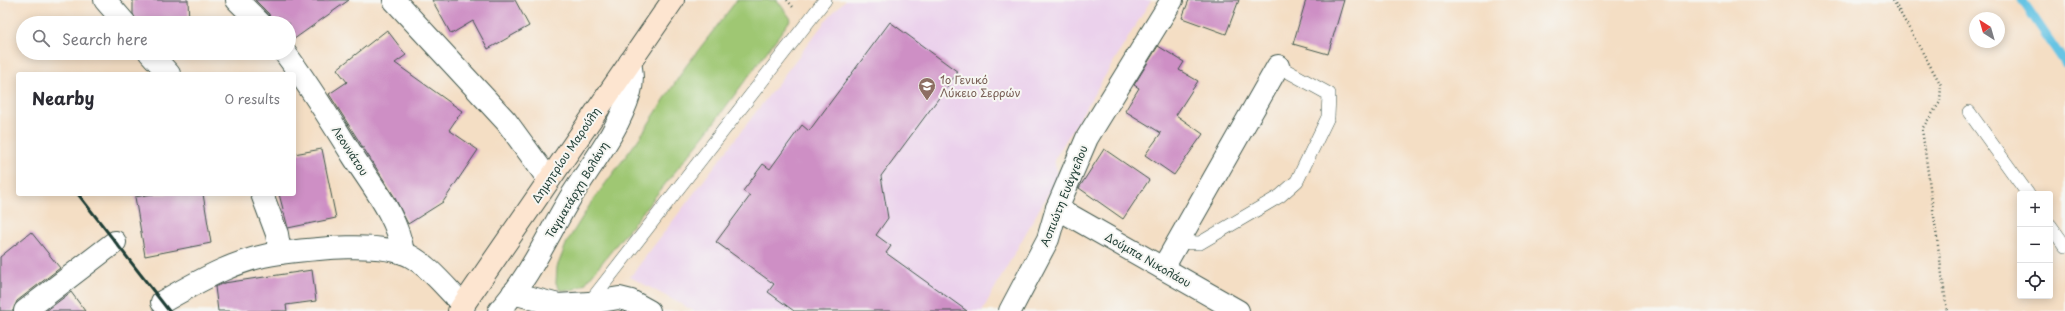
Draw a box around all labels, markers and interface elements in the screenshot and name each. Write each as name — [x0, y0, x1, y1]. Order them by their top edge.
north arrow — [1969, 12, 2005, 48]
search box — [16, 16, 296, 60]
icon: search — [30, 27, 52, 49]
text: Search here — [62, 27, 148, 50]
place label: 1ο Γενικό Λύκειο Σερρών — [940, 71, 1021, 101]
school or university icon: 1ο Γενικό Λύκειο Σερρών — [917, 76, 937, 101]
text: Nearby — [32, 85, 94, 111]
text: 0 results — [225, 89, 280, 108]
street label: Δημητρίου Μαρούλη — [527, 104, 604, 206]
street label: Λεοννάτου — [328, 123, 373, 179]
street label: Ταγματάρχη Βολάνη — [541, 138, 612, 241]
street label: Ασπιώτη Ευάγγελου — [1035, 143, 1092, 249]
map controls — [2017, 191, 2053, 299]
button: + — [2017, 191, 2053, 227]
button: − — [2017, 227, 2053, 263]
street label: Δούμπα Νικολάου — [1102, 228, 1194, 291]
button: locate — [2017, 263, 2053, 299]

